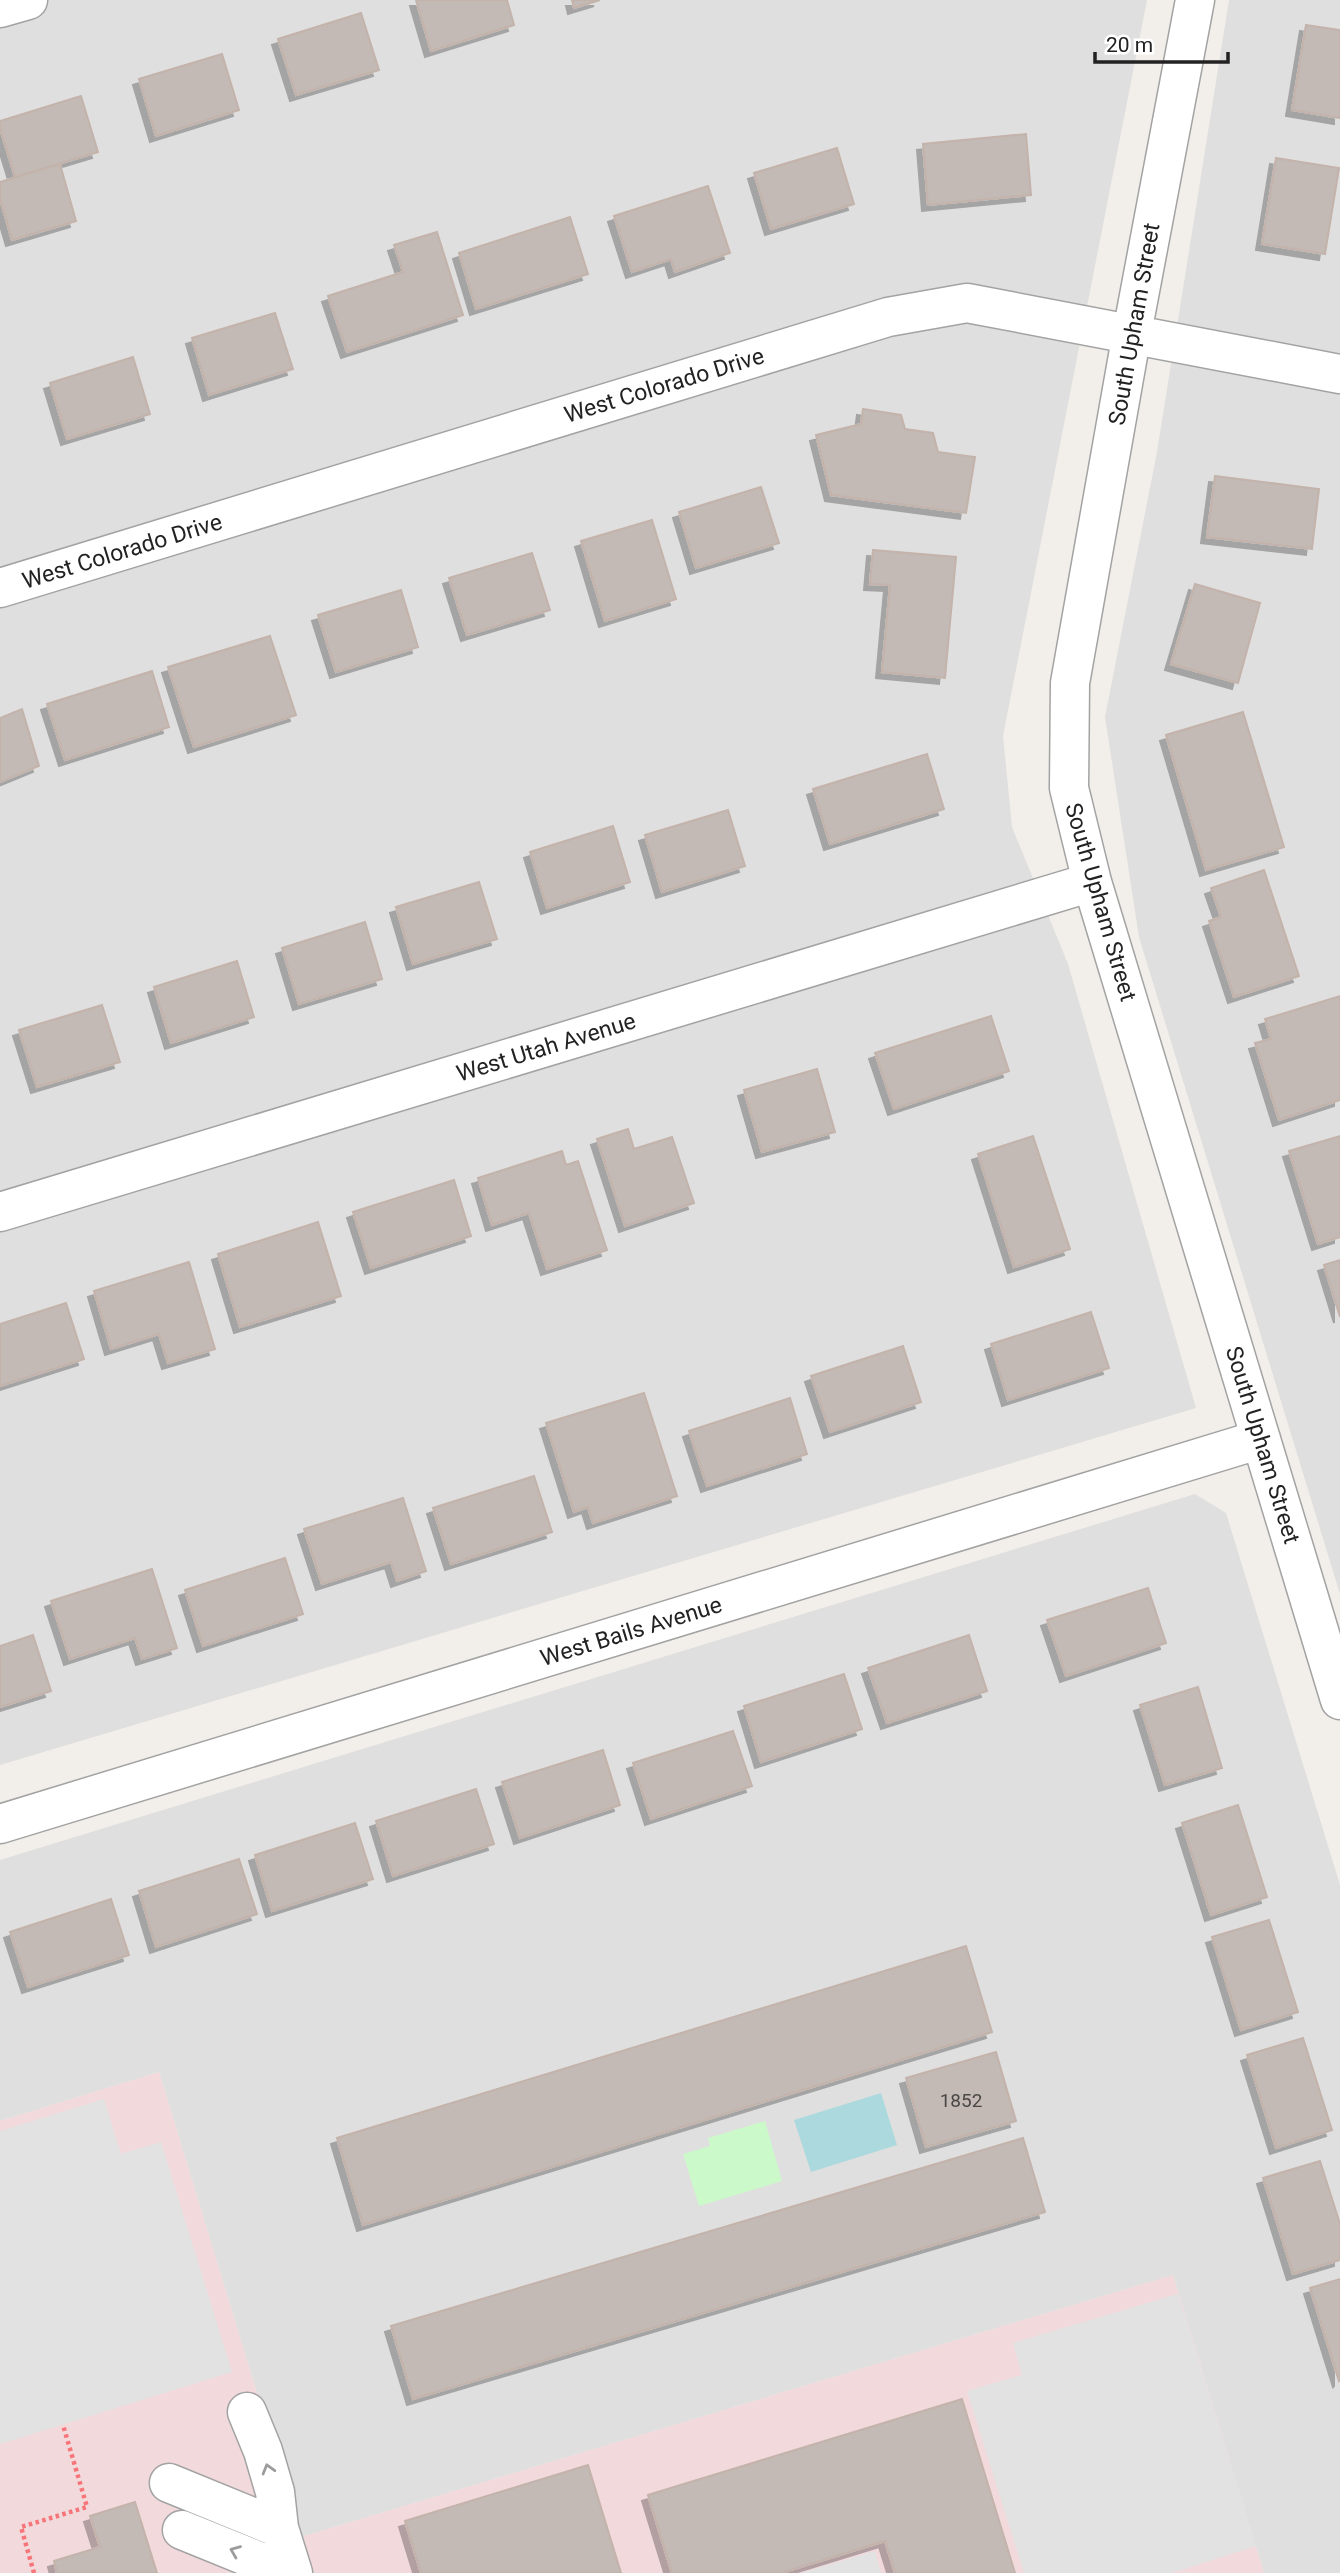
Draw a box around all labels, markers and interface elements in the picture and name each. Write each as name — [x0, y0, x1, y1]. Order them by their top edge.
scale bar — [1095, 21, 1228, 65]
text: 20 m — [1106, 33, 1153, 57]
street label: South Upham Street — [1103, 221, 1166, 427]
street label: West Colorado Drive — [561, 342, 767, 429]
street label: West Colorado Drive — [19, 508, 225, 595]
street label: South Upham Street — [1059, 800, 1142, 1004]
street label: West Utah Avenue — [453, 1007, 639, 1088]
street label: South Upham Street — [1220, 1343, 1305, 1547]
street label: West Bails Avenue — [537, 1591, 725, 1672]
house number: 1852 — [940, 2089, 982, 2112]
one-way arrow — [262, 2463, 276, 2475]
one-way arrow — [230, 2546, 242, 2560]

